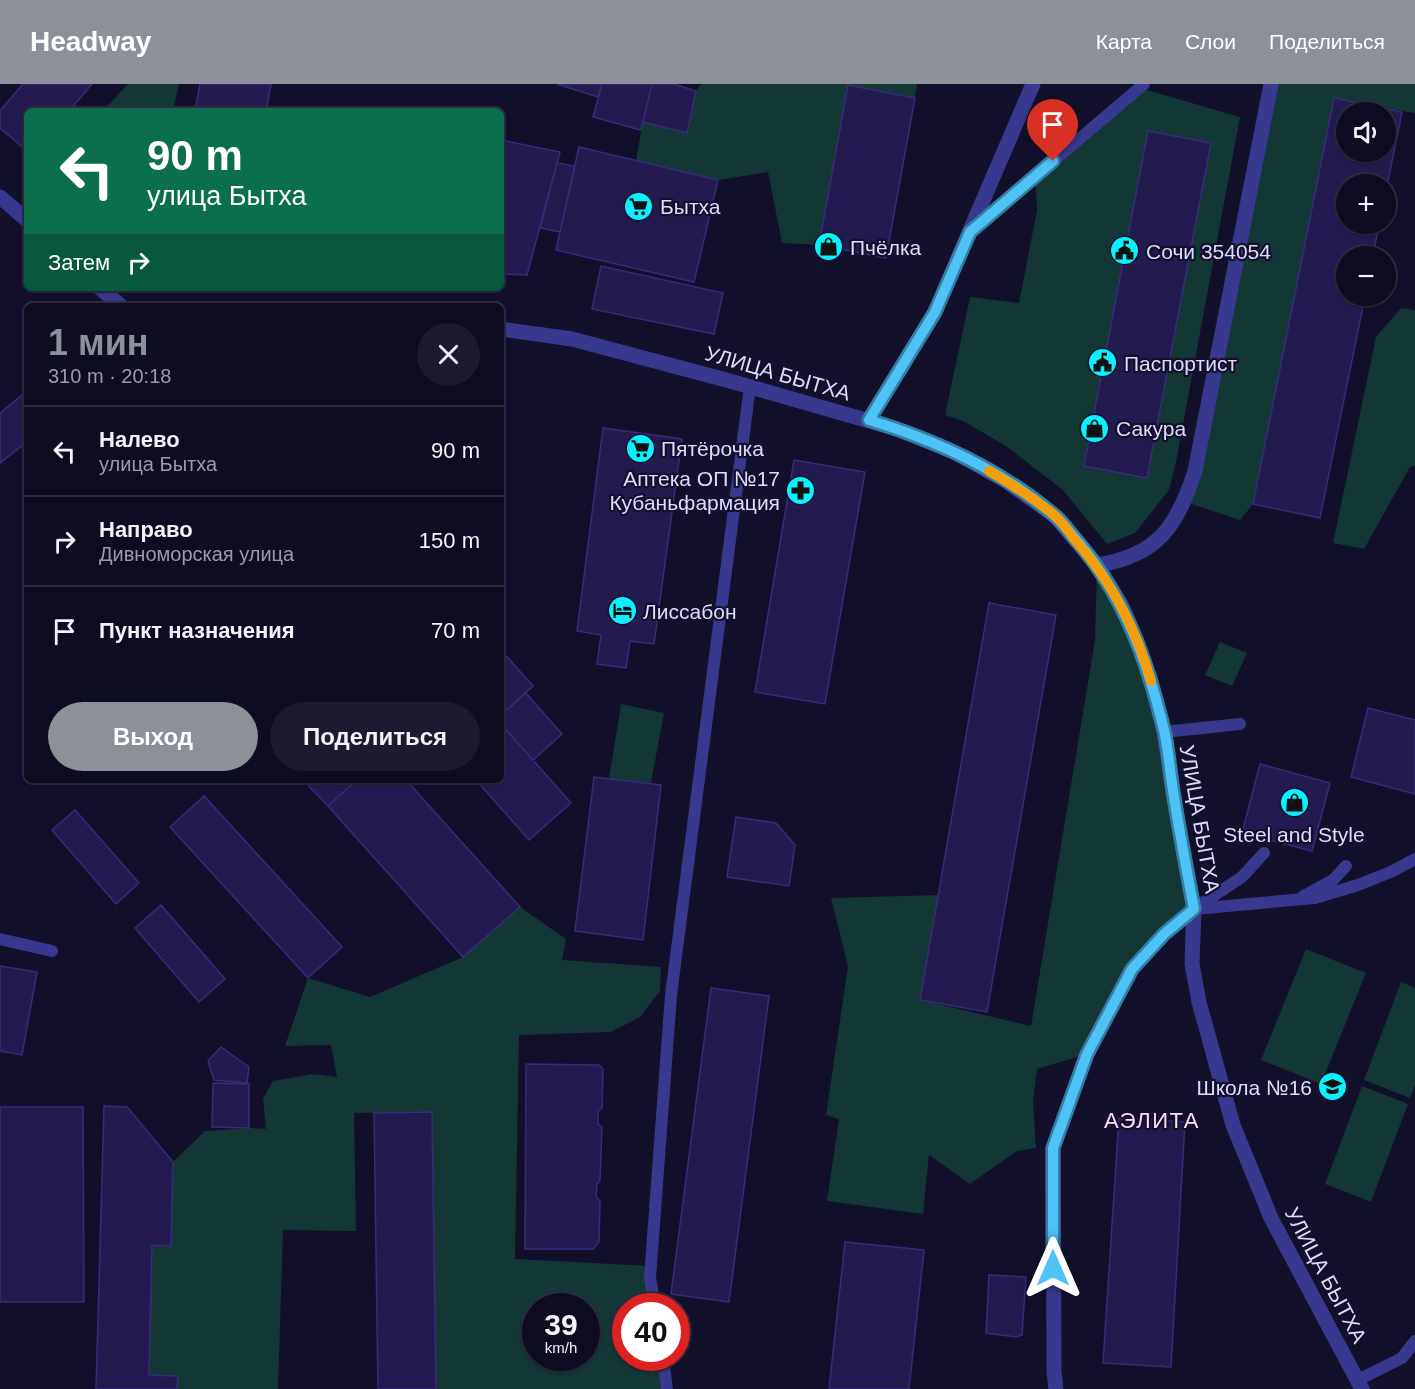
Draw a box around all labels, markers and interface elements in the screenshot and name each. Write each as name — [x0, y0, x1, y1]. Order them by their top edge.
text: Headway — [30, 26, 151, 57]
text: Карта — [1096, 30, 1152, 53]
text: Слои — [1185, 30, 1236, 53]
text: Поделиться — [1269, 30, 1385, 53]
pin — [1027, 99, 1078, 161]
map controls — [1336, 102, 1396, 306]
button: sound — [1336, 102, 1396, 162]
icon: arrive — [1036, 108, 1069, 141]
icon: left — [48, 132, 126, 210]
text: 90 m — [147, 132, 243, 179]
button: + — [1336, 174, 1396, 234]
text: улица Бытха — [147, 181, 306, 211]
supermarket icon: Бытха — [623, 190, 655, 222]
place label: Бытха — [660, 195, 721, 218]
shop icon: Пчёлка — [813, 231, 845, 263]
public building icon: Сочи 354054 — [1109, 235, 1141, 267]
place label: Пчёлка — [850, 236, 922, 259]
place label: Сочи 354054 — [1146, 240, 1271, 263]
icon: right — [122, 246, 155, 279]
button: − — [1336, 246, 1396, 306]
text: Затем — [48, 250, 110, 275]
text: 1 мин — [48, 322, 149, 363]
button: close — [417, 323, 480, 386]
street label: УЛИЦА БЫТХА — [703, 341, 853, 405]
public building icon: Паспортист — [1087, 347, 1119, 379]
place label: Паспортист — [1124, 352, 1237, 375]
text: 310 m · 20:18 — [48, 365, 171, 387]
shop icon: Сакура — [1079, 412, 1111, 444]
place label: Сакура — [1116, 417, 1186, 440]
text: Налево — [99, 427, 180, 452]
supermarket icon: Пятёрочка — [624, 432, 656, 464]
icon: left — [48, 435, 81, 468]
place label: Пятёрочка — [661, 437, 764, 460]
text: 90 m — [431, 438, 480, 463]
text: улица Бытха — [99, 453, 217, 475]
place label: Аптека ОП №17 Кубаньфармация — [609, 467, 780, 514]
pharmacy icon: Аптека ОП №17 Кубаньфармация — [785, 474, 817, 506]
text: Направо — [99, 517, 193, 542]
icon: right — [48, 525, 81, 558]
text: 150 m — [419, 528, 480, 553]
text: Дивноморская улица — [99, 543, 294, 565]
hotel icon: Лиссабон — [606, 595, 638, 627]
place label: Лиссабон — [643, 600, 737, 623]
icon: arrive — [48, 615, 81, 648]
text: Пункт назначения — [99, 618, 295, 643]
text: 70 m — [431, 618, 480, 643]
button: Выход — [48, 702, 258, 771]
button: Поделиться — [270, 702, 480, 771]
street label: УЛИЦА БЫТХА — [1176, 743, 1224, 895]
shop icon: Steel and Style — [1278, 787, 1310, 819]
place label: Steel and Style — [1223, 823, 1365, 846]
school or university icon: Школа №16 — [1317, 1071, 1349, 1103]
place label: Школа №16 — [1196, 1076, 1312, 1099]
district label: АЭЛИТА — [1104, 1108, 1200, 1133]
street label: УЛИЦА БЫТХА — [1281, 1203, 1371, 1347]
position arrow — [1021, 1236, 1085, 1300]
speed limit sign: 40 — [612, 1293, 690, 1371]
text: 39 — [544, 1308, 578, 1341]
text: km/h — [545, 1339, 577, 1356]

